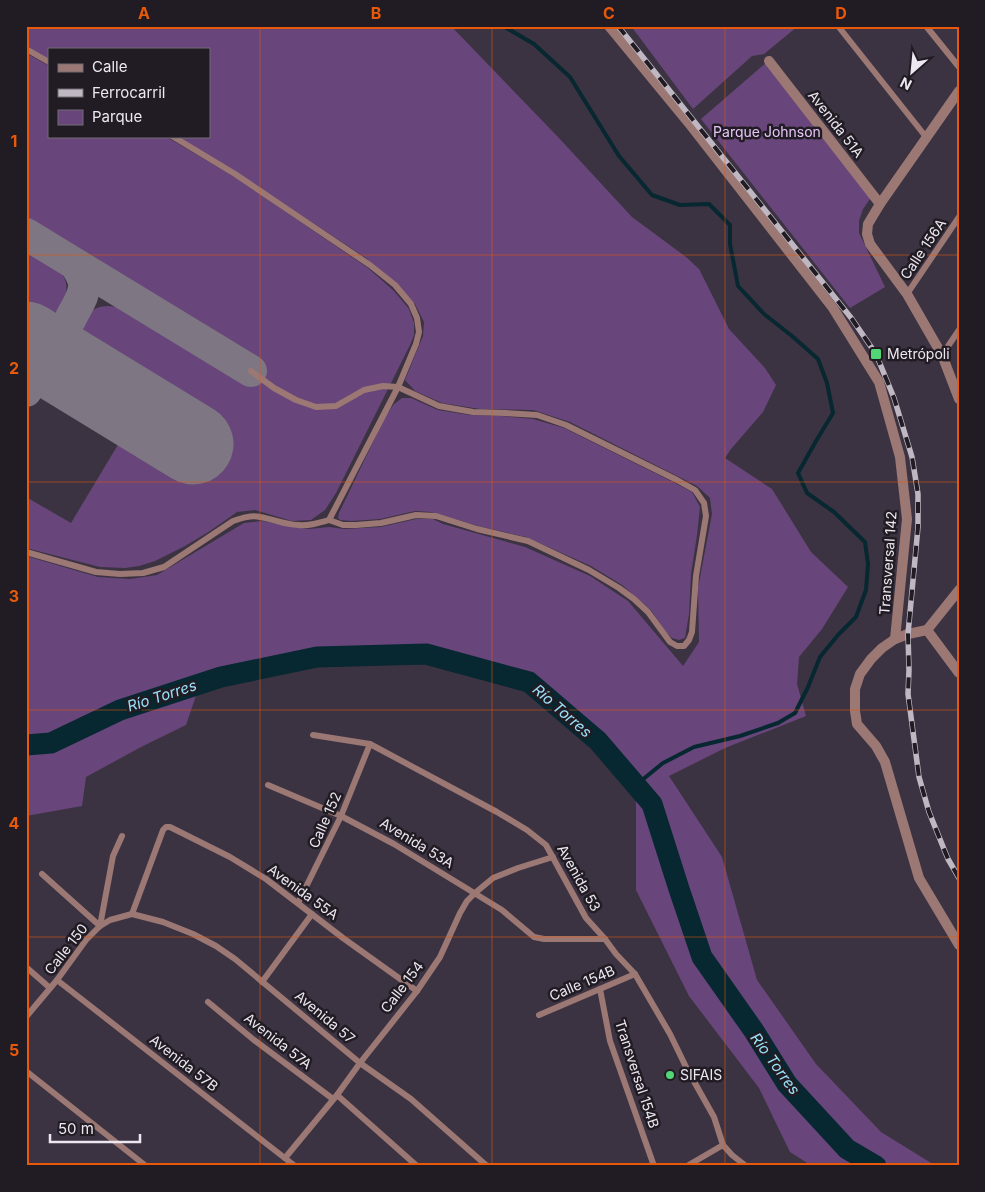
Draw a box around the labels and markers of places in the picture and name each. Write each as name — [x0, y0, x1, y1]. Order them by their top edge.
place label: Metrópoli — [887, 345, 950, 362]
marker: Metrópoli — [869, 347, 883, 361]
place label: SIFAIS — [680, 1066, 722, 1083]
marker: SIFAIS — [664, 1069, 676, 1081]

